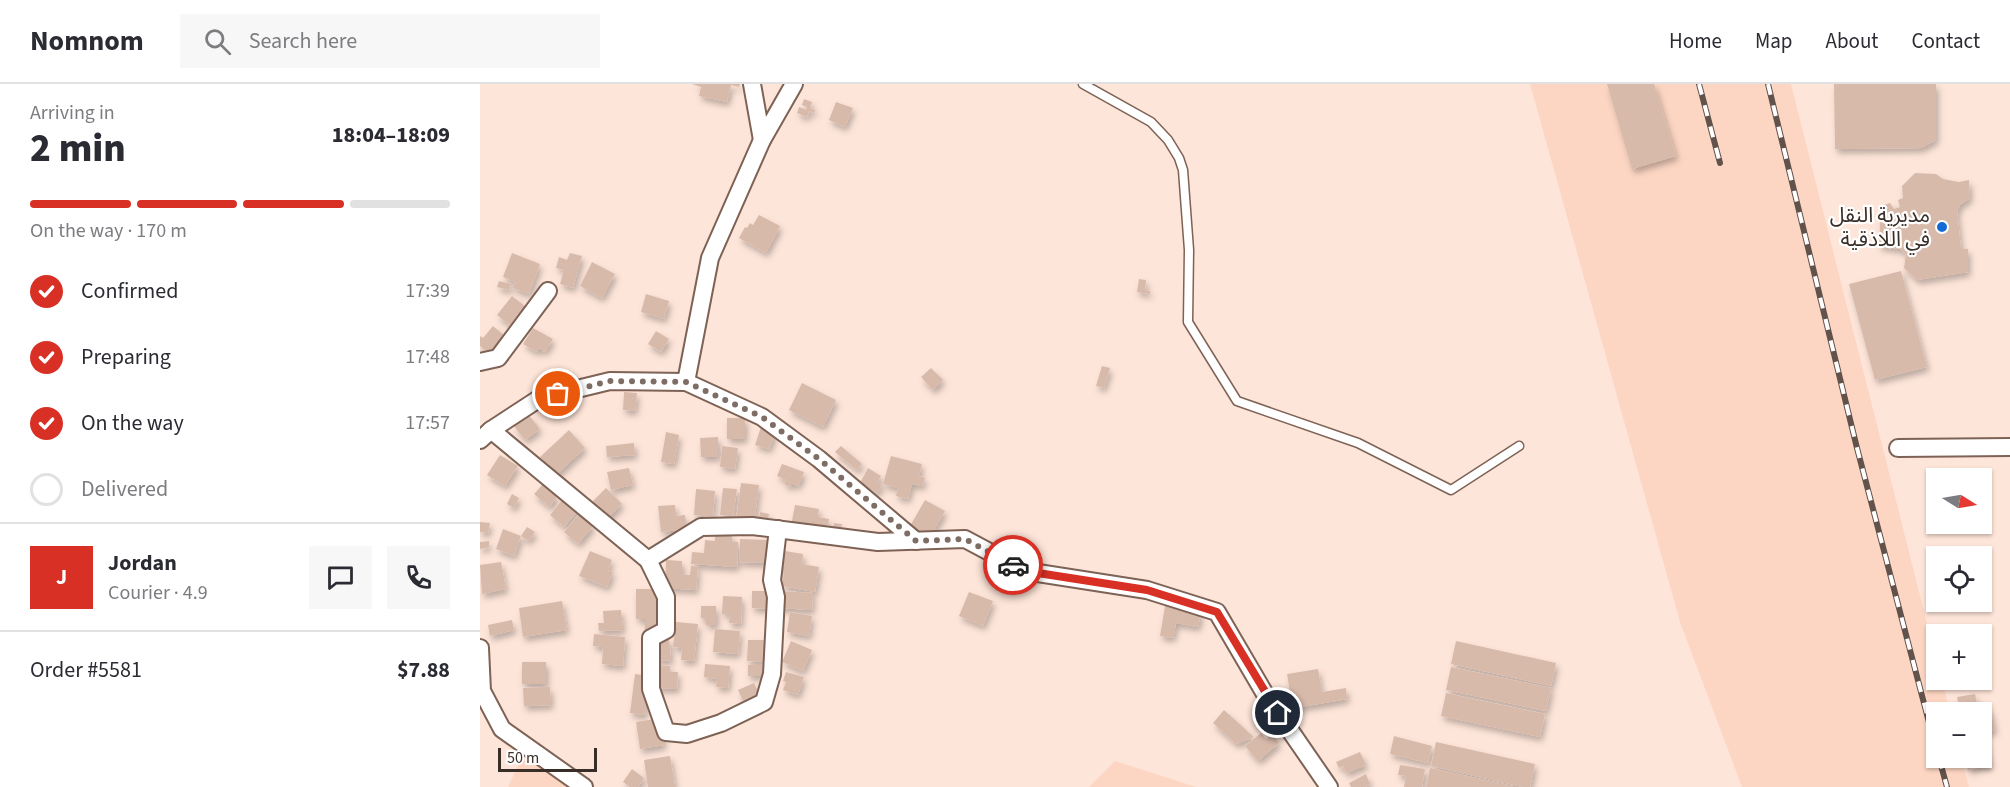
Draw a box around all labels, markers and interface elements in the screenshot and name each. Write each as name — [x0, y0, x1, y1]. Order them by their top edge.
search box — [180, 14, 600, 68]
text: Nomnom — [30, 21, 144, 61]
icon: search — [201, 25, 234, 58]
text: Search here — [249, 25, 357, 57]
text: Home — [1669, 26, 1722, 56]
text: Map — [1755, 26, 1793, 56]
text: About — [1826, 26, 1878, 56]
text: Contact — [1911, 26, 1980, 56]
text: Arriving in — [30, 99, 115, 127]
text: 18:04–18:09 — [332, 119, 450, 151]
text: 2 min — [30, 121, 126, 177]
place label: مديرية النقل في اللاذقية — [1830, 200, 1930, 255]
text: On the way · 170 m — [30, 217, 187, 245]
marker: مديرية النقل في اللاذقية — [1935, 220, 1949, 234]
icon: check — [30, 275, 63, 308]
text: Confirmed — [81, 275, 178, 307]
text: 17:39 — [405, 277, 450, 305]
icon: check — [30, 341, 63, 374]
text: Preparing — [81, 341, 171, 373]
text: 17:48 — [405, 343, 450, 371]
pin — [532, 368, 583, 419]
icon: bag — [541, 377, 574, 410]
icon: check — [30, 407, 63, 440]
text: On the way — [81, 407, 184, 439]
text: 17:57 — [405, 409, 450, 437]
north arrow — [1926, 468, 1992, 534]
map controls — [1926, 468, 1992, 768]
text: Delivered — [81, 473, 168, 505]
courier — [983, 535, 1043, 595]
button: chat — [309, 546, 372, 609]
button: phone — [387, 546, 450, 609]
button: locate — [1926, 546, 1992, 612]
text: Jordan — [108, 547, 177, 579]
icon: car — [997, 549, 1030, 582]
text: J — [56, 561, 67, 593]
text: Courier · 4.9 — [108, 579, 208, 607]
button: + — [1926, 624, 1992, 690]
text: Order #5581 — [30, 654, 142, 686]
text: $7.88 — [397, 654, 450, 686]
pin — [1252, 687, 1303, 738]
icon: home — [1261, 696, 1294, 729]
button: − — [1926, 702, 1992, 768]
scale bar — [498, 745, 597, 772]
text: 50 m — [507, 747, 539, 769]

